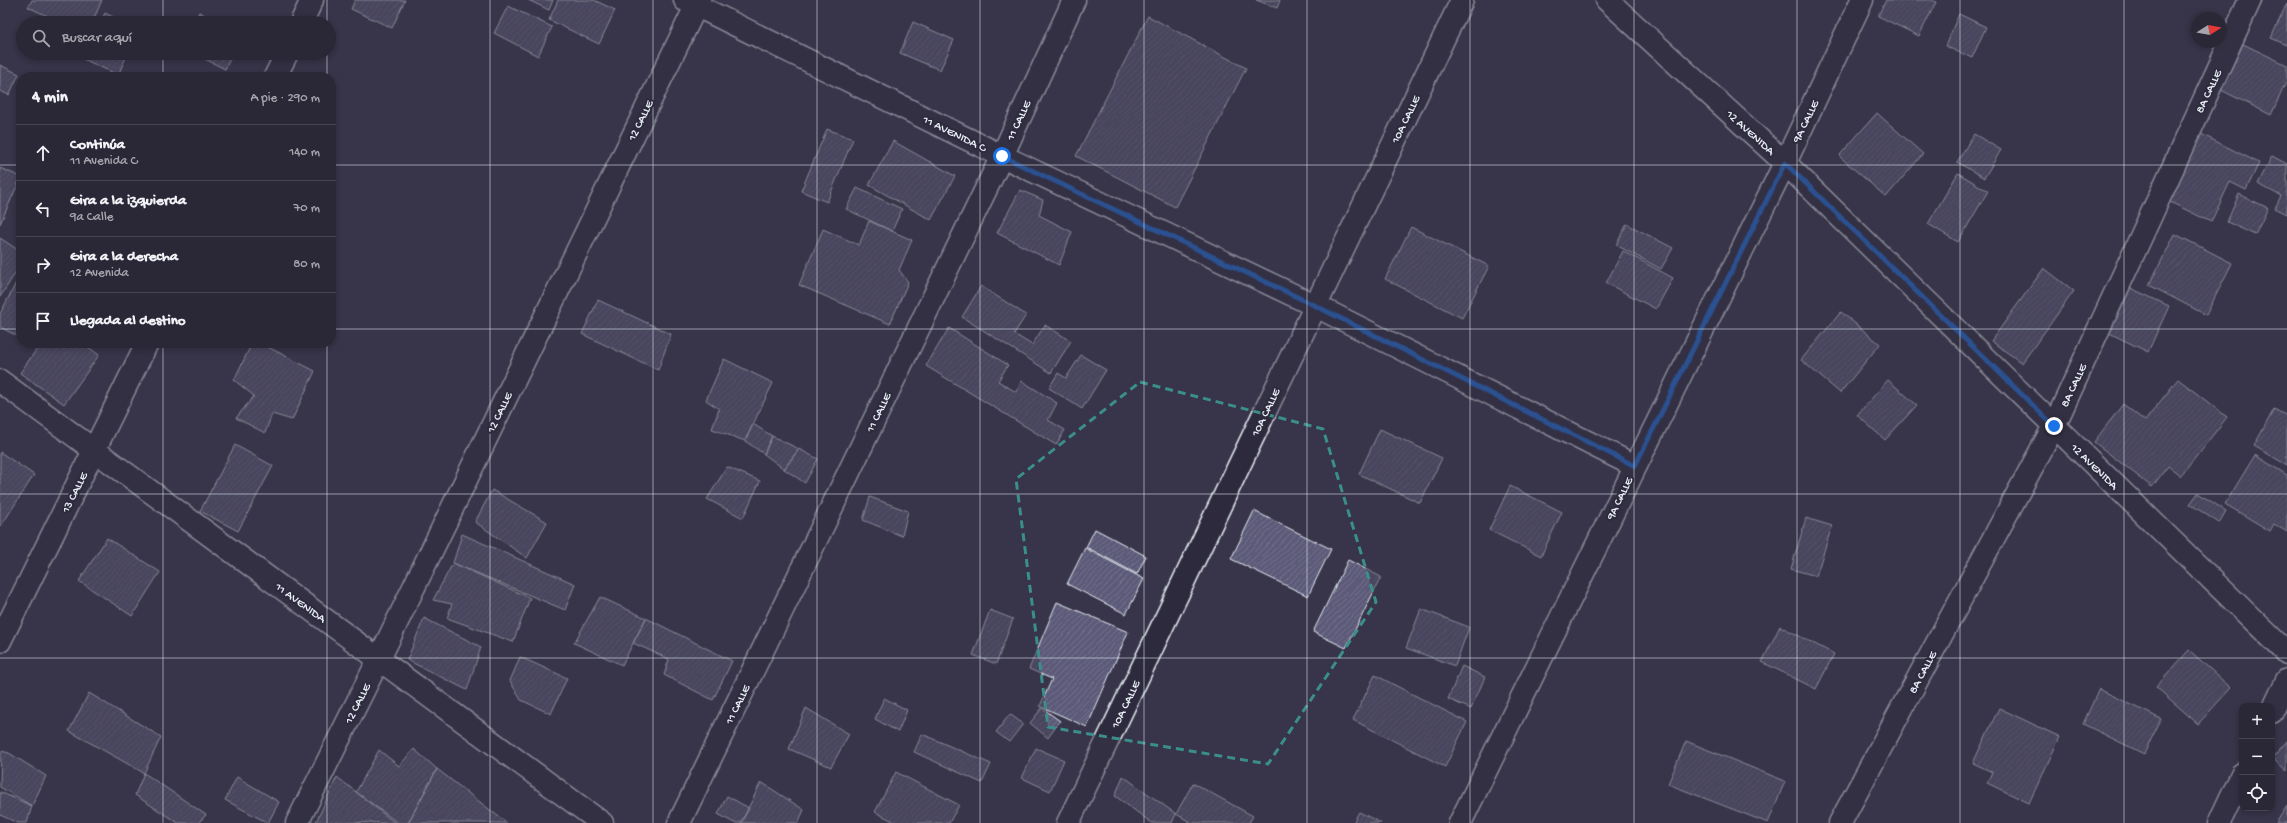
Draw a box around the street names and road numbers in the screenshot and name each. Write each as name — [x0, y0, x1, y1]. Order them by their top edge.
street label: 8A CALLE — [2194, 67, 2226, 116]
street label: 10A CALLE — [1389, 93, 1425, 147]
street label: 12 CALLE — [626, 98, 658, 144]
street label: 11 CALLE — [1004, 98, 1035, 144]
street label: 9A CALLE — [1790, 98, 1823, 146]
street label: 12 AVENIDA — [1722, 107, 1777, 160]
street label: 11 AVENIDA C — [919, 113, 989, 157]
street label: 8A CALLE — [2059, 361, 2091, 410]
street label: 10A CALLE — [1249, 386, 1285, 440]
street label: 12 CALLE — [485, 390, 517, 436]
street label: 11 CALLE — [864, 390, 896, 436]
street label: 12 AVENIDA — [2066, 441, 2121, 494]
street label: 13 CALLE — [59, 470, 92, 516]
street label: 9A CALLE — [1604, 475, 1637, 523]
street label: 11 AVENIDA — [271, 580, 329, 627]
street label: 8A CALLE — [1907, 649, 1941, 697]
street label: 10A CALLE — [1109, 678, 1145, 732]
street label: 12 CALLE — [342, 681, 375, 727]
street label: 11 CALLE — [723, 682, 755, 728]

